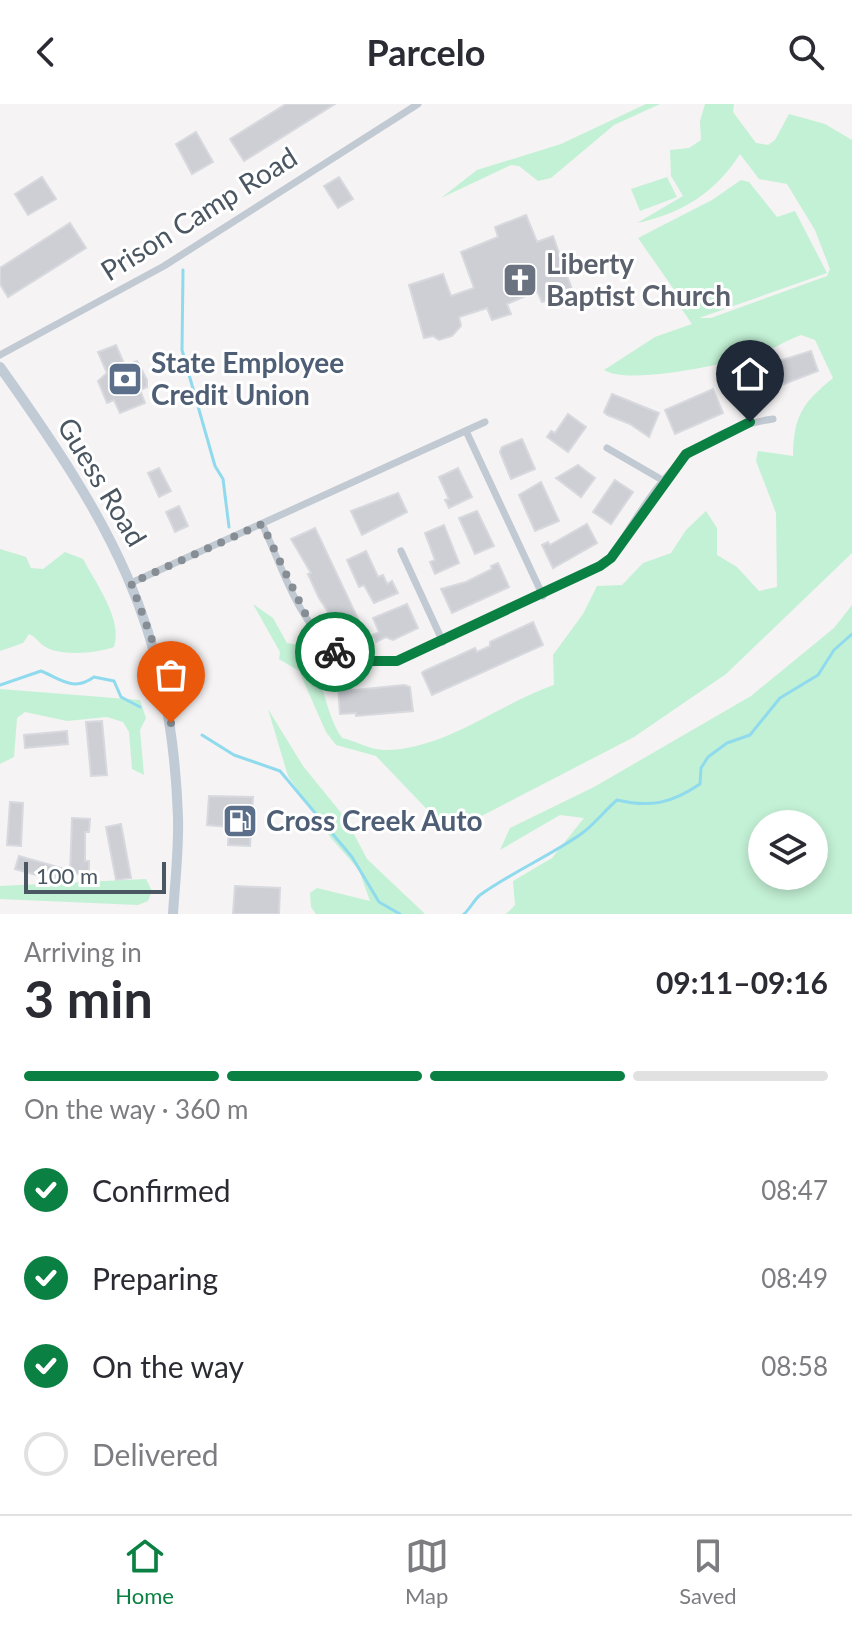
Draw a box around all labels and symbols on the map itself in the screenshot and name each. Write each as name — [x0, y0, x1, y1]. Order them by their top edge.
street label: Prison Camp Road — [94, 139, 303, 287]
place label: Liberty Baptist Church — [546, 246, 731, 312]
church icon: Liberty Baptist Church — [501, 261, 539, 299]
pin — [716, 340, 784, 422]
place label: State Employee Credit Union — [151, 345, 344, 411]
bank icon: State Employee Credit Union — [106, 360, 144, 398]
street label: Guess Road — [51, 411, 155, 552]
courier — [295, 612, 375, 692]
pin — [137, 641, 205, 723]
fuel station icon: Cross Creek Auto — [221, 802, 259, 840]
place label: Cross Creek Auto — [266, 803, 483, 837]
scale bar — [24, 858, 166, 894]

